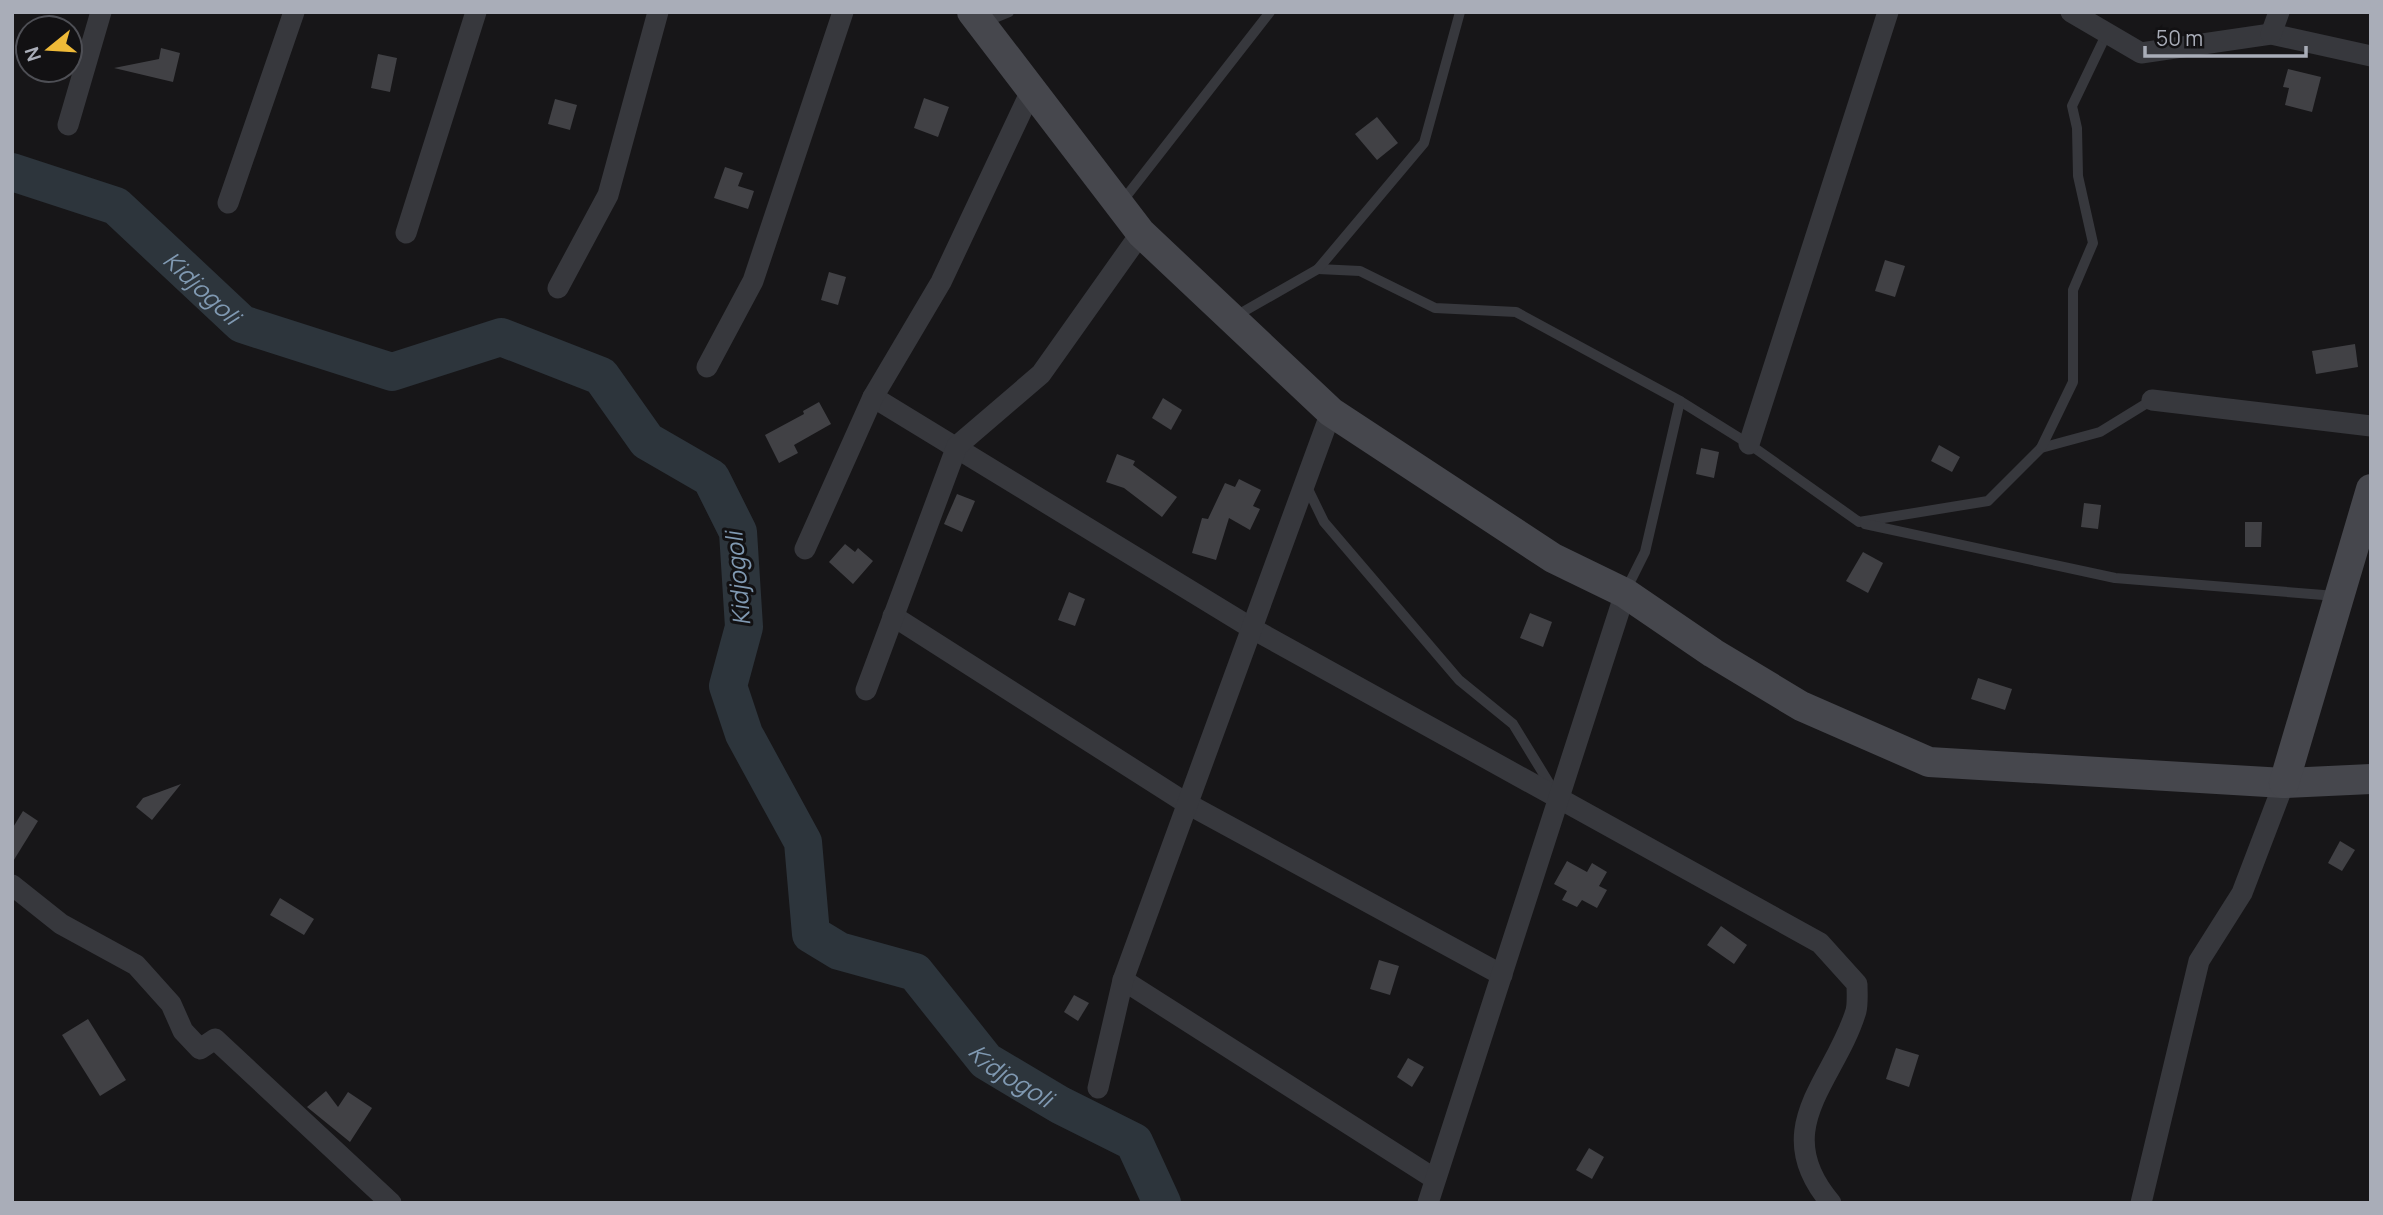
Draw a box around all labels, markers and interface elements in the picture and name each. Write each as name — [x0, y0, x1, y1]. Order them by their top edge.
north arrow — [14, 14, 84, 84]
scale bar — [2145, 14, 2306, 58]
text: 50 m — [2156, 24, 2203, 52]
text: N — [18, 44, 47, 65]
water label: Kidjogoli — [157, 243, 251, 334]
water label: Kidjogoli — [716, 527, 758, 627]
water label: Kidjogoli — [962, 1037, 1063, 1116]

